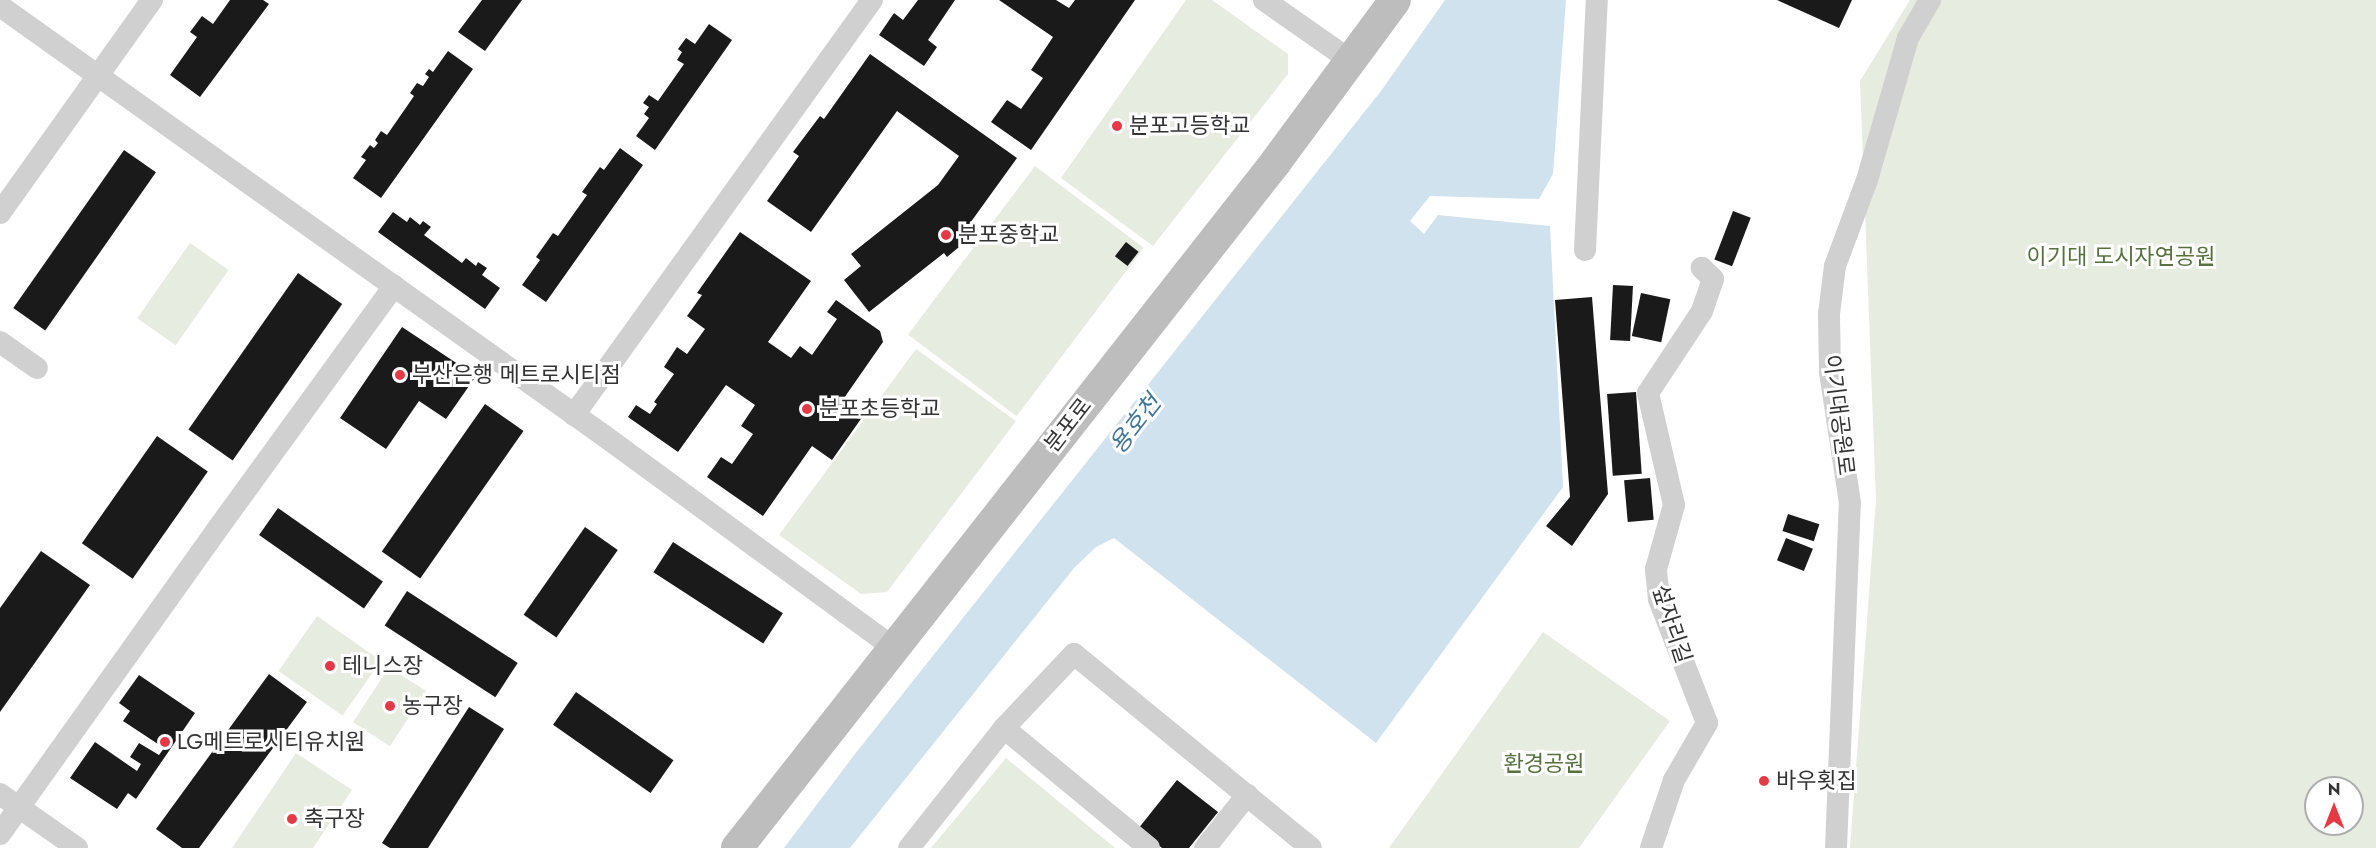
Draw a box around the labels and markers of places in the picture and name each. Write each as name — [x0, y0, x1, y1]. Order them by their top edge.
place label: 분포고등학교 — [1129, 113, 1250, 139]
marker: 분포고등학교 — [1110, 119, 1124, 133]
place label: 분포중학교 — [958, 222, 1059, 248]
marker: 분포중학교 — [939, 228, 953, 242]
place label: 부산은행 메트로시티점 — [412, 362, 621, 388]
marker: 부산은행 메트로시티점 — [393, 368, 407, 382]
place label: 분포초등학교 — [819, 396, 940, 422]
marker: 분포초등학교 — [800, 402, 814, 416]
place label: 테니스장 — [342, 653, 423, 679]
marker: 테니스장 — [323, 659, 337, 673]
place label: 농구장 — [402, 693, 463, 719]
marker: 농구장 — [383, 699, 397, 713]
place label: LG메트로시티유치원 — [177, 729, 365, 755]
marker: LG메트로시티유치원 — [158, 735, 172, 749]
place label: 바우횟집 — [1776, 768, 1857, 794]
marker: 바우횟집 — [1757, 774, 1771, 788]
place label: 축구장 — [304, 806, 365, 832]
marker: 축구장 — [285, 812, 299, 826]

